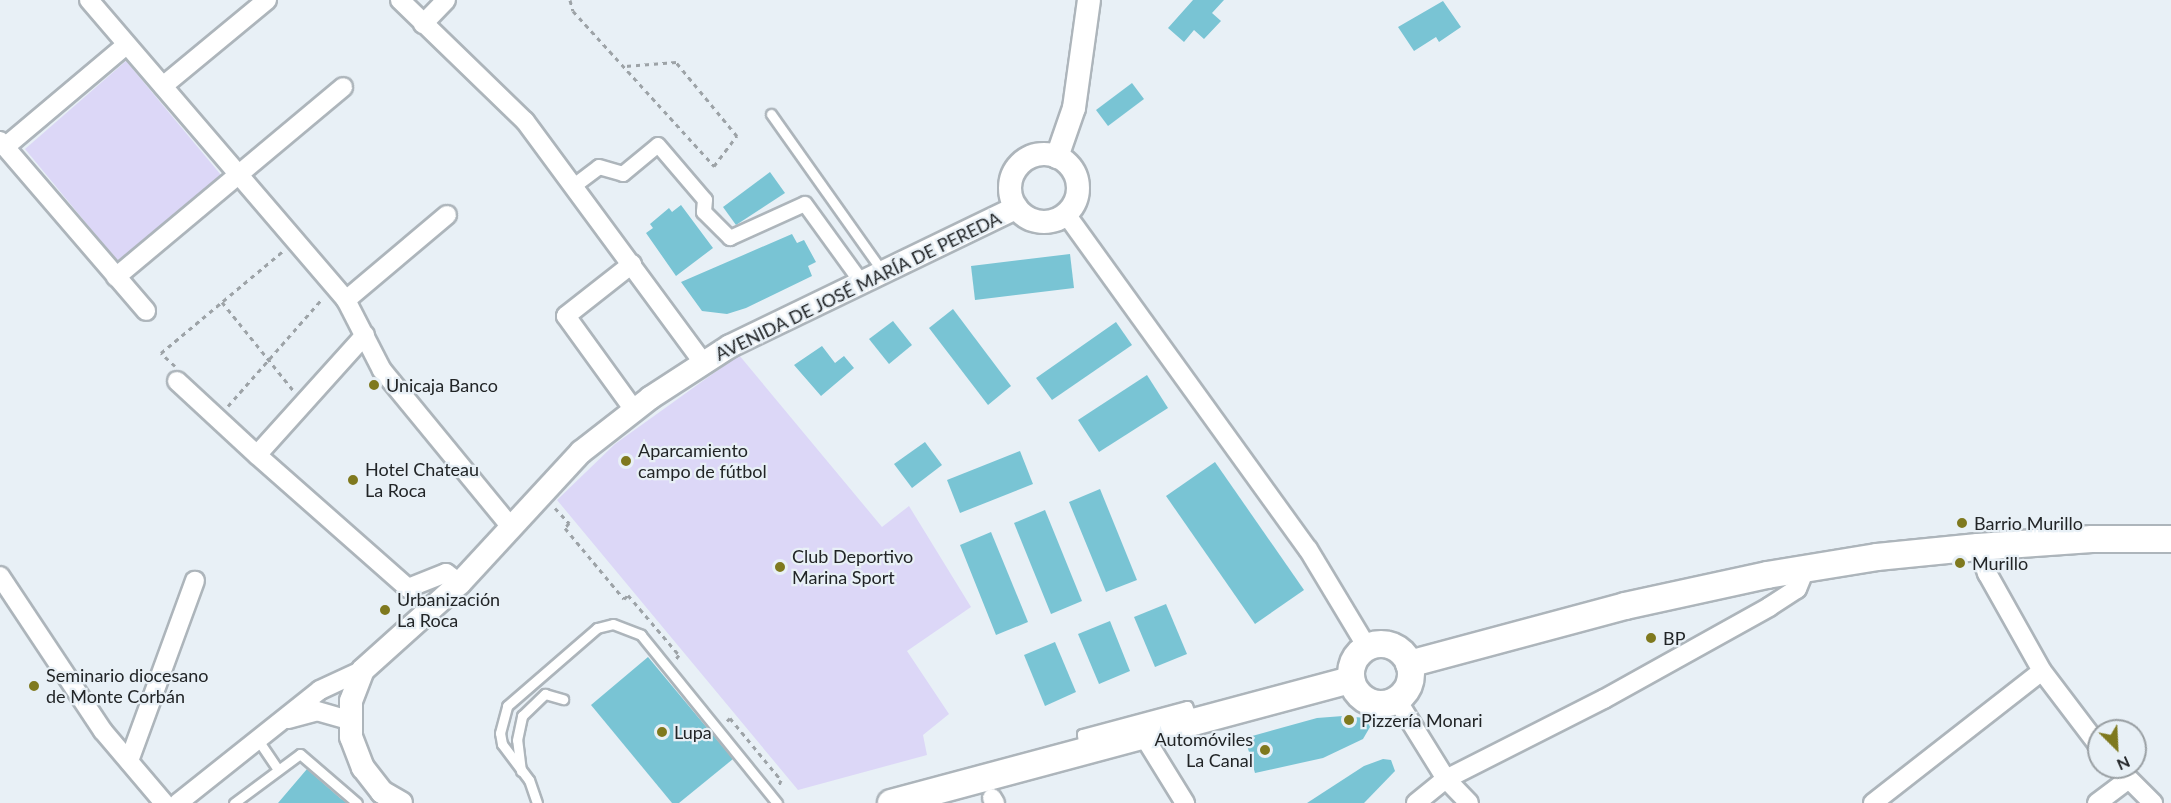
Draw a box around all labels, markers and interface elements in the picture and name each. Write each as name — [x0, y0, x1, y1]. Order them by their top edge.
street label: AVENIDA DE JOSÉ MARÍA DE PEREDA — [711, 207, 1005, 365]
place label: Unicaja Banco — [386, 374, 498, 396]
marker: Unicaja Banco — [367, 378, 381, 392]
place label: Aparcamiento campo de fútbol — [638, 440, 767, 482]
marker: Aparcamiento campo de fútbol — [619, 454, 633, 468]
place label: Hotel Chateau La Roca — [365, 459, 479, 502]
marker: Hotel Chateau La Roca — [346, 473, 360, 487]
place label: Barrio Murillo — [1974, 512, 2083, 534]
marker: Barrio Murillo — [1955, 516, 1969, 530]
place label: Club Deportivo Marina Sport — [792, 546, 913, 588]
place label: Murillo — [1972, 552, 2028, 574]
marker: Murillo — [1953, 556, 1967, 570]
marker: Club Deportivo Marina Sport — [773, 560, 787, 574]
place label: Urbanización La Roca — [397, 589, 500, 632]
marker: Urbanización La Roca — [378, 603, 392, 617]
place label: BP — [1663, 627, 1685, 649]
marker: BP — [1644, 631, 1658, 645]
place label: Seminario diocesano de Monte Corbán — [46, 665, 209, 708]
marker: Seminario diocesano de Monte Corbán — [27, 679, 41, 693]
place label: Pizzería Monari — [1361, 709, 1483, 731]
marker: Pizzería Monari — [1342, 713, 1356, 727]
north arrow — [2087, 719, 2147, 779]
place label: Lupa — [674, 721, 712, 743]
marker: Lupa — [655, 725, 669, 739]
place label: Automóviles La Canal — [1154, 729, 1253, 771]
marker: Automóviles La Canal — [1258, 743, 1272, 757]
text: N — [2114, 753, 2133, 775]

